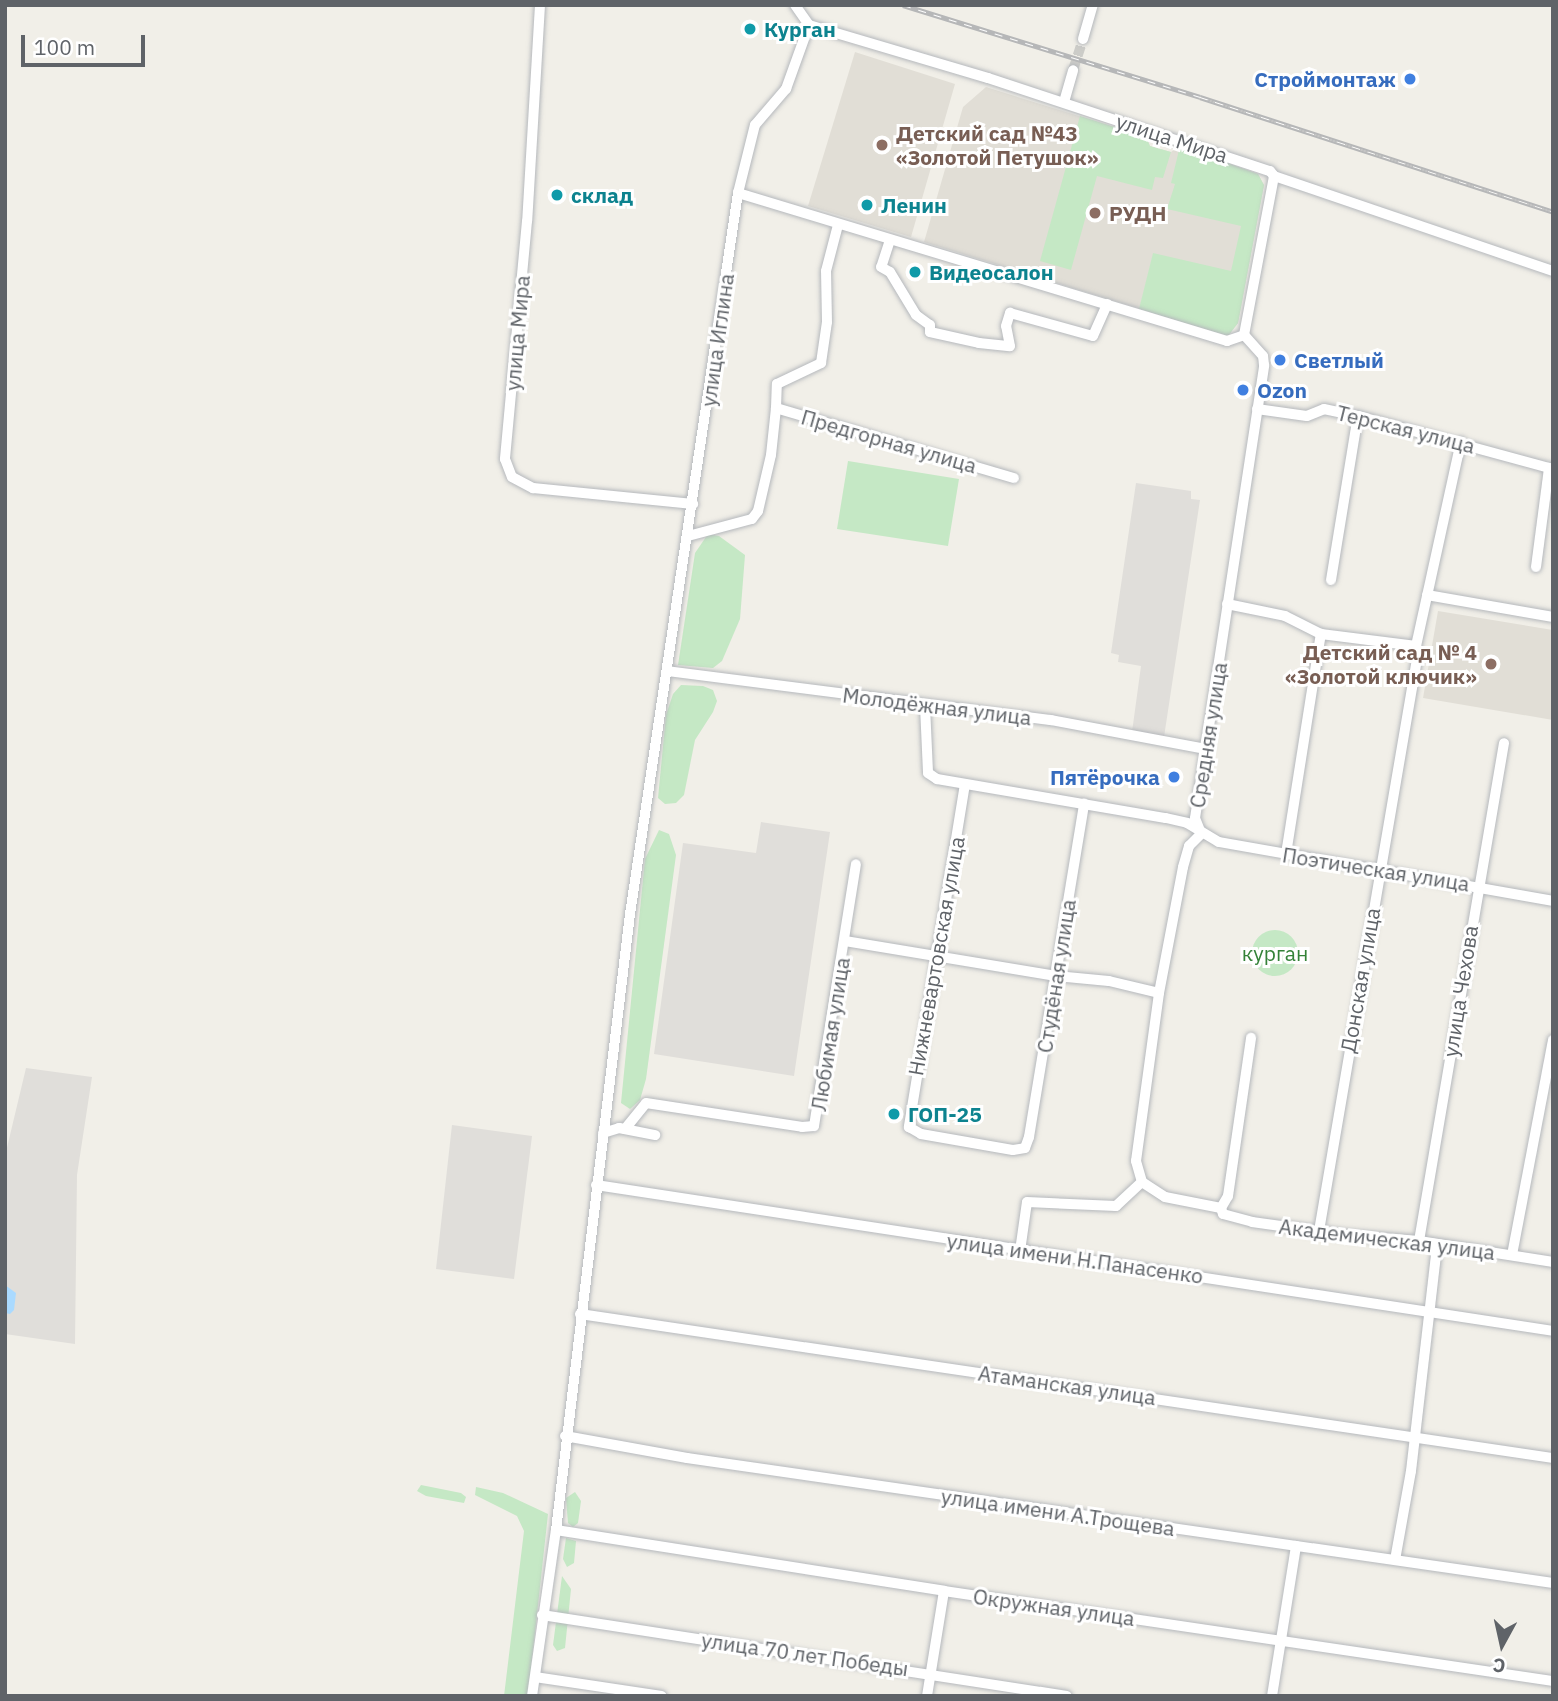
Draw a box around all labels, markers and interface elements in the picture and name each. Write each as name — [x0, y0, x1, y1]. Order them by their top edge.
place label: Курган — [764, 16, 836, 42]
scale bar — [24, 21, 149, 65]
marker: Курган — [742, 21, 758, 37]
text: 100 m — [34, 33, 95, 61]
place label: Строймонтаж — [1254, 66, 1396, 92]
marker: Строймонтаж — [1402, 71, 1418, 87]
street label: улица Мира — [1113, 108, 1231, 168]
place label: Детский сад №43 «Золотой Петушок» — [896, 120, 1099, 170]
marker: Детский сад №43 «Золотой Петушок» — [874, 137, 890, 153]
place label: склад — [571, 182, 633, 208]
marker: склад — [549, 187, 565, 203]
place label: Ленин — [881, 192, 947, 218]
marker: Ленин — [859, 197, 875, 213]
place label: РУДН — [1109, 200, 1167, 226]
marker: РУДН — [1087, 205, 1103, 221]
place label: Видеосалон — [929, 259, 1054, 285]
marker: Видеосалон — [907, 264, 923, 280]
street label: улица Иглина — [695, 272, 739, 408]
street label: улица Мира — [499, 274, 535, 392]
place label: Светлый — [1294, 347, 1384, 373]
marker: Светлый — [1272, 352, 1288, 368]
place label: Ozon — [1257, 377, 1307, 403]
marker: Ozon — [1235, 382, 1251, 398]
street label: Терская улица — [1334, 400, 1478, 458]
street label: Предгорная улица — [798, 404, 980, 478]
place label: Детский сад № 4 «Золотой ключик» — [1285, 639, 1477, 689]
marker: Детский сад № 4 «Золотой ключик» — [1483, 656, 1499, 672]
street label: Средняя улица — [1184, 660, 1232, 810]
street label: Молодёжная улица — [841, 682, 1033, 730]
place label: Пятёрочка — [1050, 764, 1160, 790]
marker: Пятёрочка — [1166, 769, 1182, 785]
street label: Нижневартовская улица — [903, 834, 969, 1078]
street label: Поэтическая улица — [1281, 842, 1471, 896]
street label: Студёная улица — [1031, 897, 1081, 1055]
street label: Донская улица — [1335, 906, 1385, 1054]
street label: улица Чехова — [1437, 923, 1483, 1059]
park label: курган — [1242, 940, 1308, 966]
street label: Любимая улица — [805, 955, 855, 1113]
place label: ГОП-25 — [908, 1101, 982, 1127]
marker: ГОП-25 — [886, 1106, 902, 1122]
street label: Академическая улица — [1277, 1213, 1497, 1265]
street label: улица имени Н.Панасенко — [945, 1228, 1205, 1288]
street label: Атаманская улица — [977, 1360, 1157, 1410]
street label: улица имени А.Трощева — [940, 1483, 1176, 1541]
street label: Окружная улица — [972, 1583, 1136, 1631]
north arrow — [1467, 1610, 1537, 1680]
street label: улица 70 лет Победы — [700, 1627, 910, 1681]
text: С — [1491, 1653, 1507, 1679]

